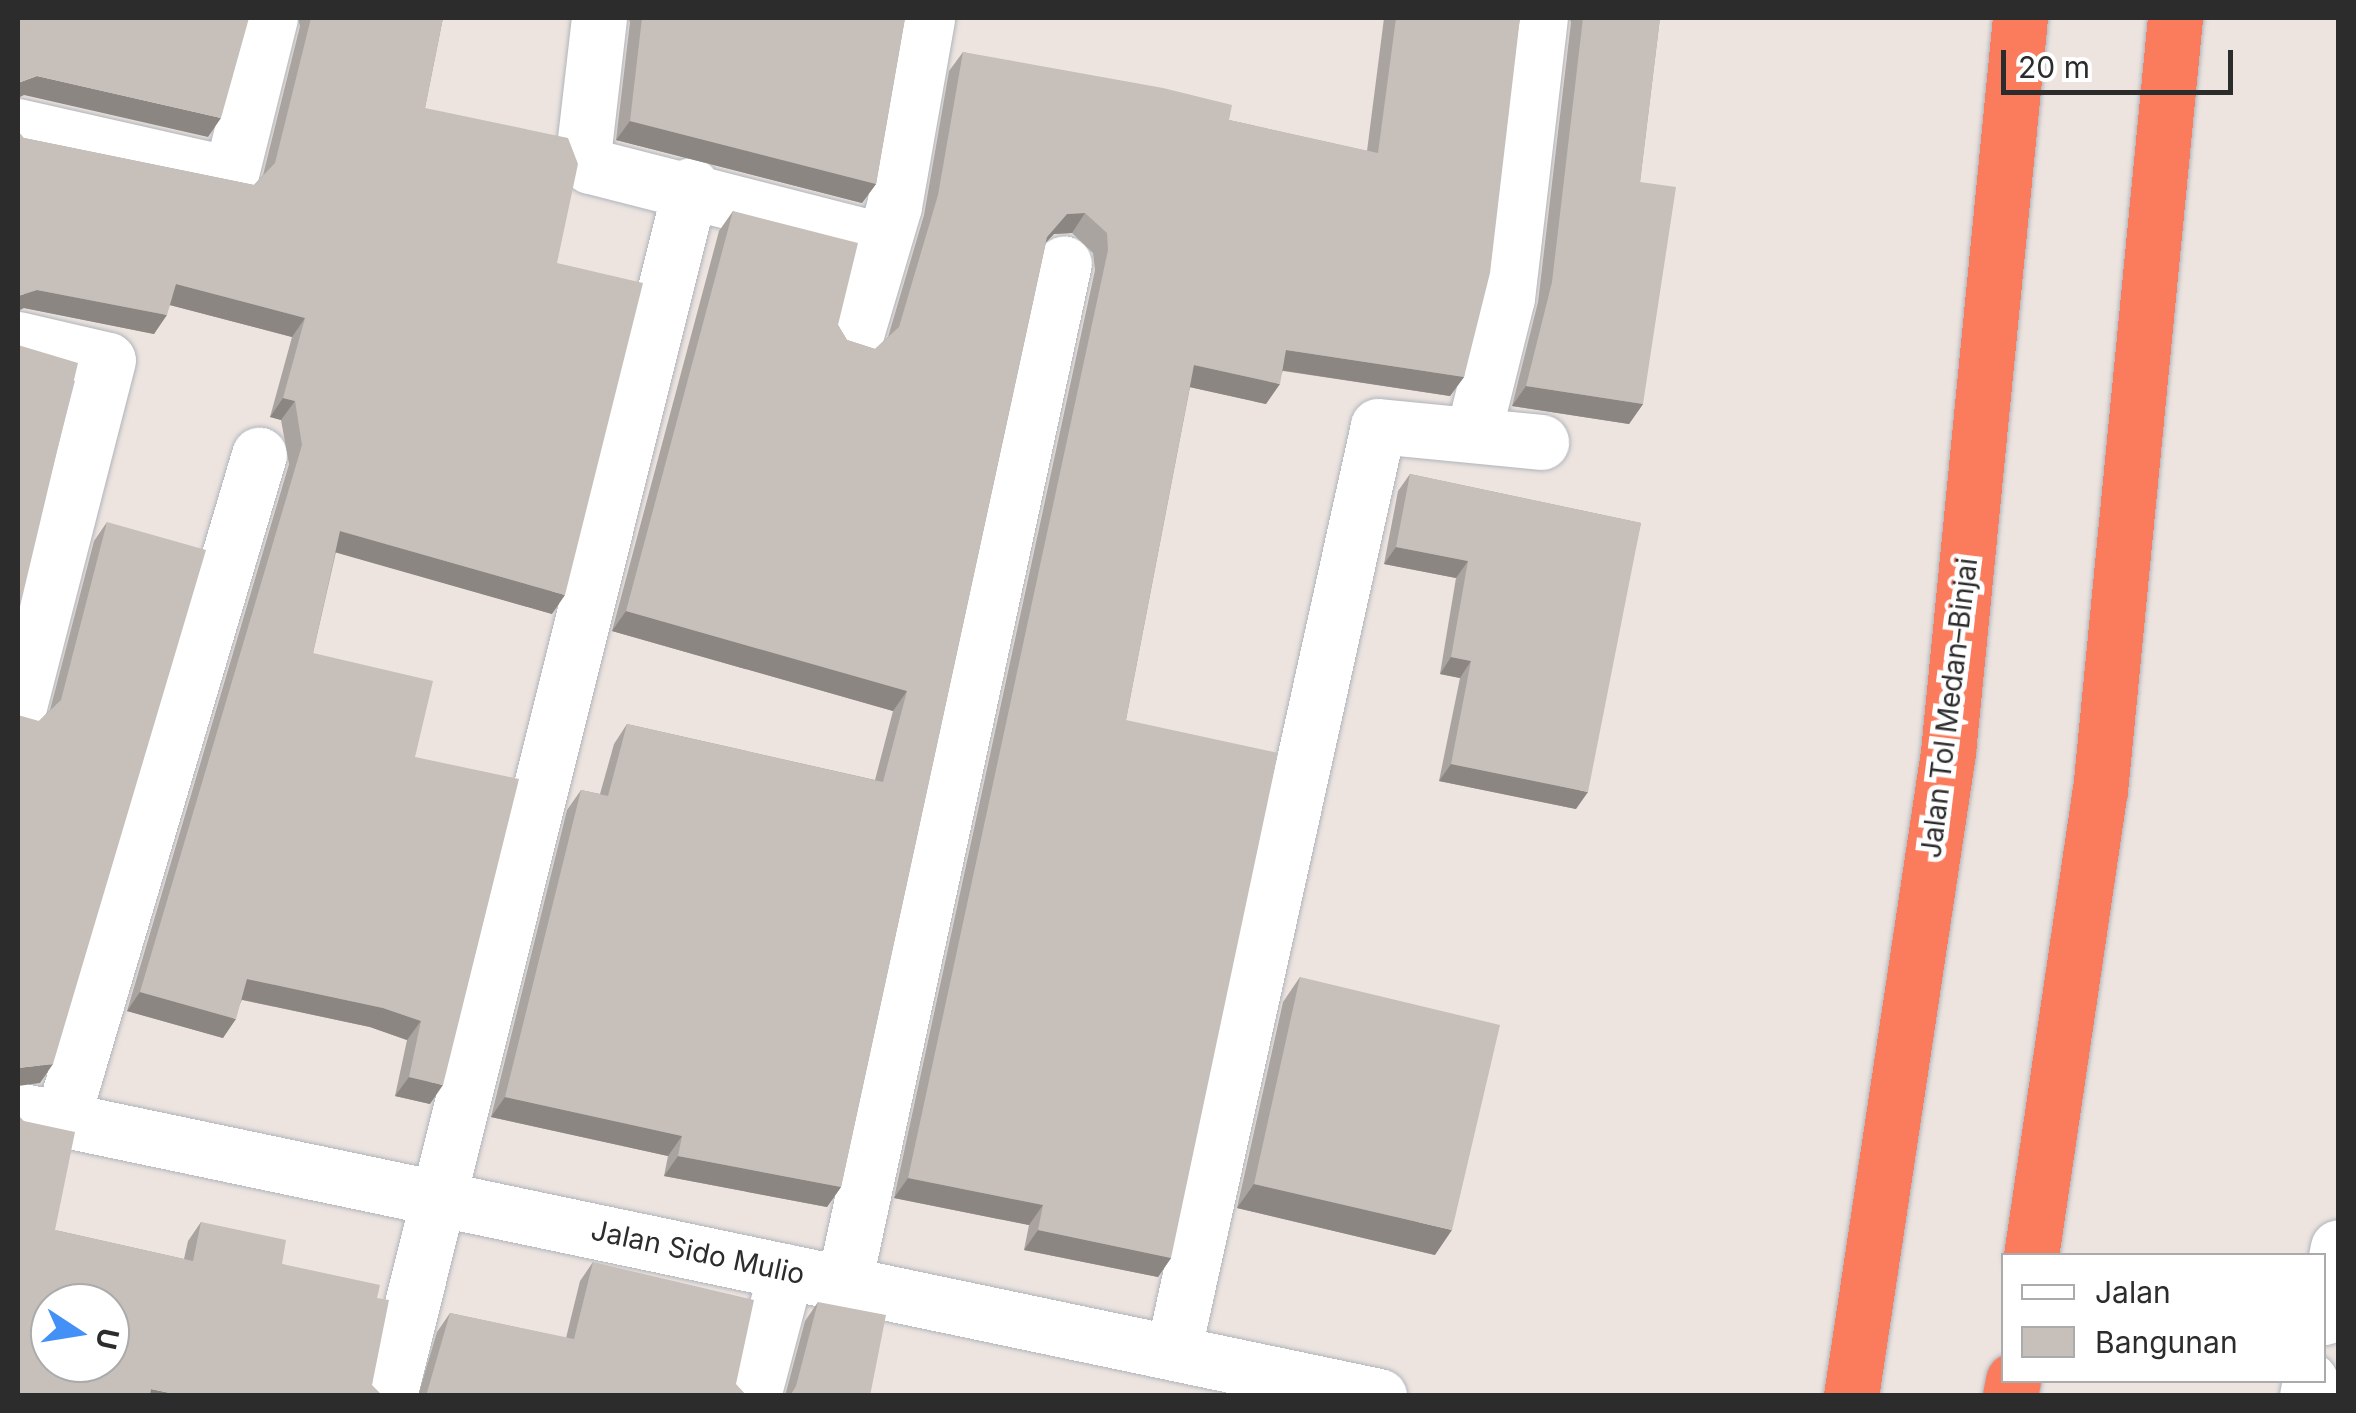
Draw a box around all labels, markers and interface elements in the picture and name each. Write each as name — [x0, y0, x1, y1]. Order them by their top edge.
scale bar — [2006, 30, 2238, 92]
text: 20 m — [2018, 49, 2090, 85]
street label: Jalan Tol Medan–Binjai — [1914, 556, 1984, 860]
street label: Jalan Sido Mulio — [588, 1213, 808, 1291]
legend — [2001, 1253, 2326, 1383]
text: Jalan — [2095, 1274, 2171, 1310]
north arrow — [30, 1283, 130, 1383]
text: Bangunan — [2095, 1324, 2238, 1360]
text: U — [89, 1325, 126, 1352]

